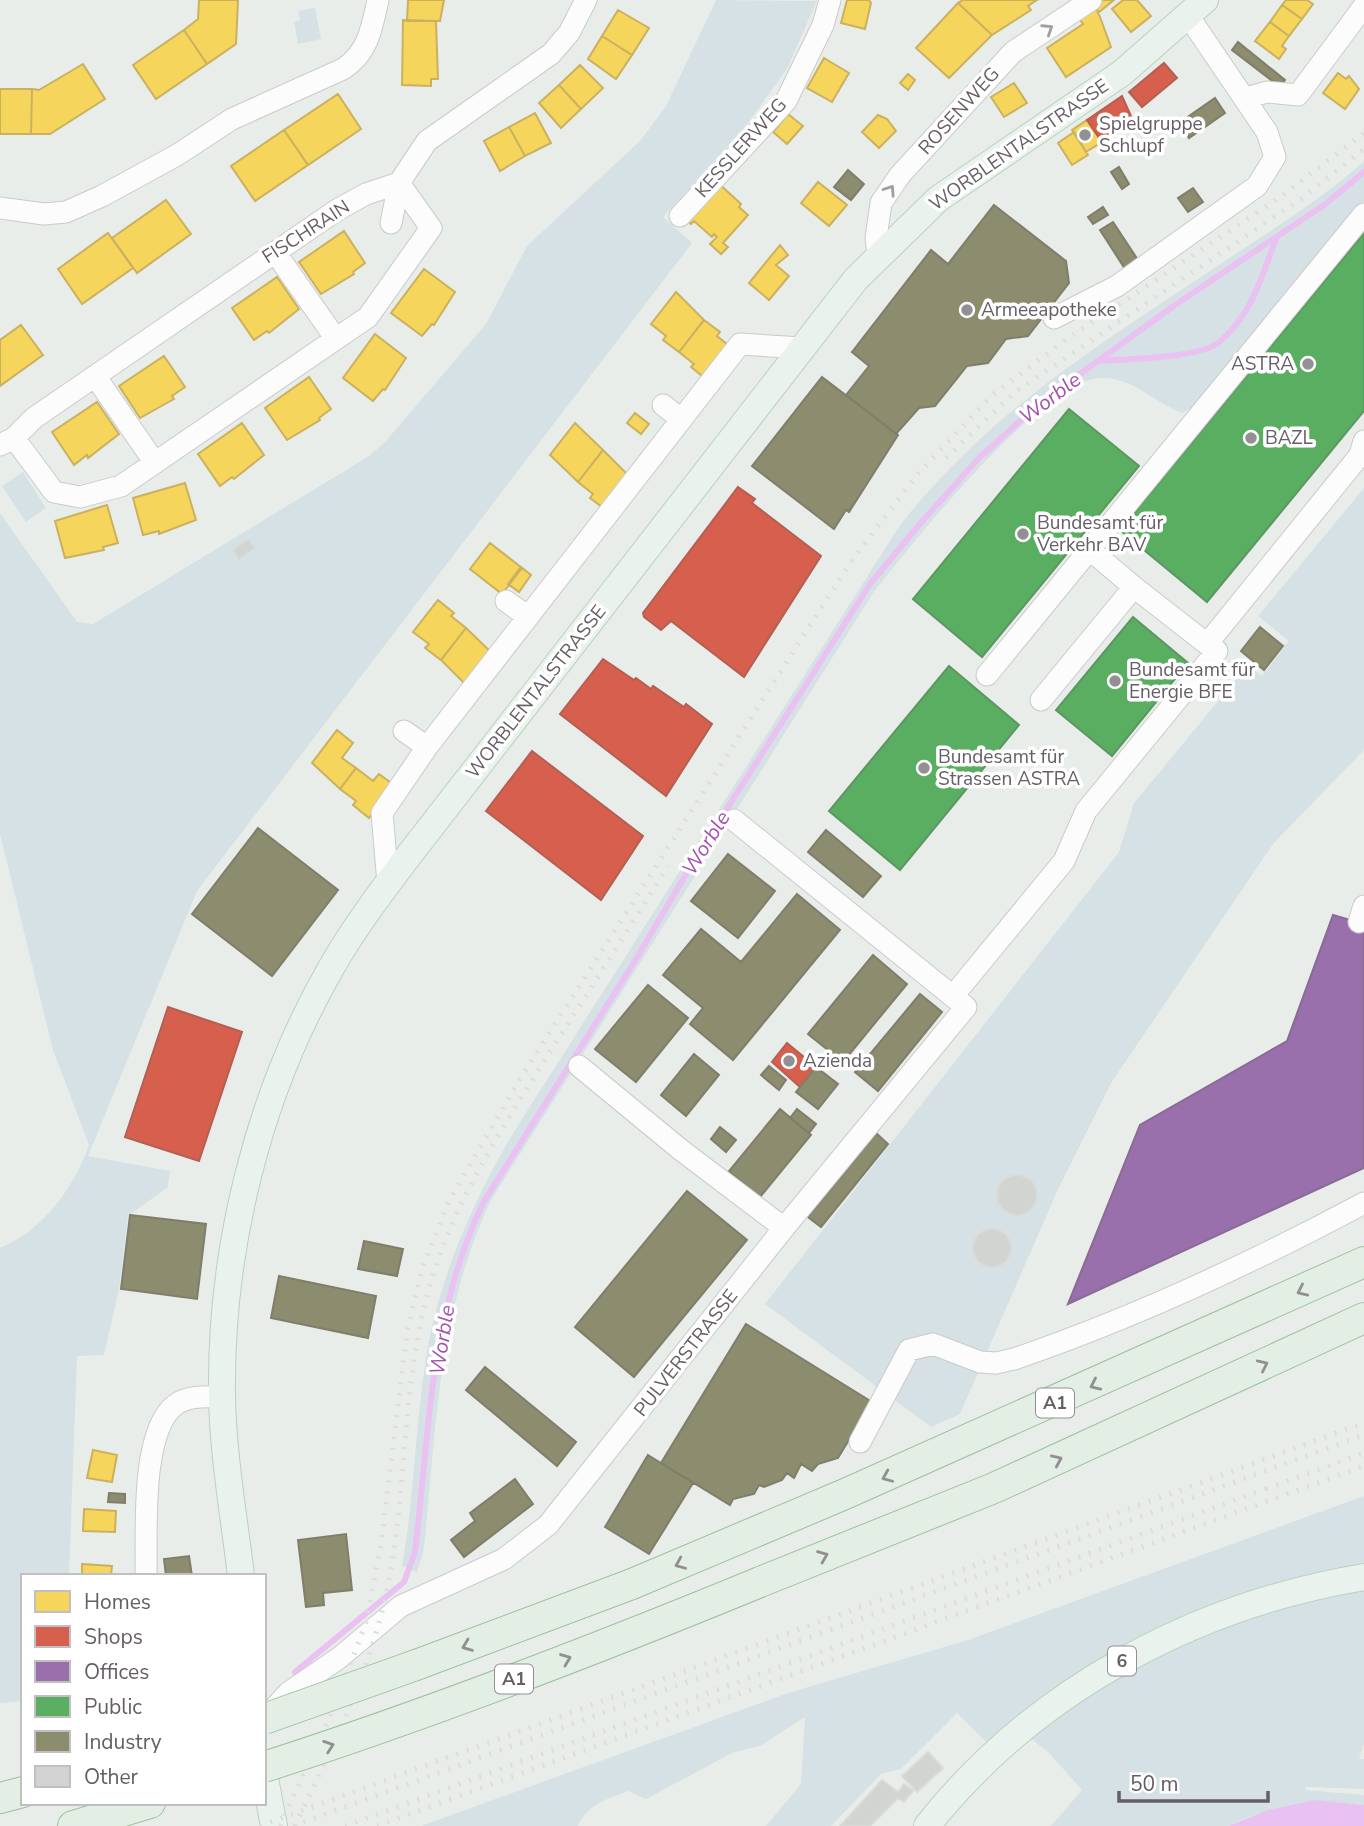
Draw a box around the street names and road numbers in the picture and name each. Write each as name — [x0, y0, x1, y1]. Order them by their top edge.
street label: ROSENWEG — [913, 62, 1005, 160]
street label: WORBLENTALSTRASSE — [924, 73, 1114, 217]
street label: KESSLERWEG — [689, 93, 793, 203]
street label: FISCHRAIN — [257, 194, 355, 270]
street label: WORBLENTALSTRASSE — [460, 600, 612, 784]
street label: PULVERSTRASSE — [628, 1284, 744, 1422]
road number: A1 — [1036, 1388, 1074, 1418]
road number: 6 — [1108, 1646, 1136, 1676]
road number: A1 — [495, 1664, 533, 1694]

